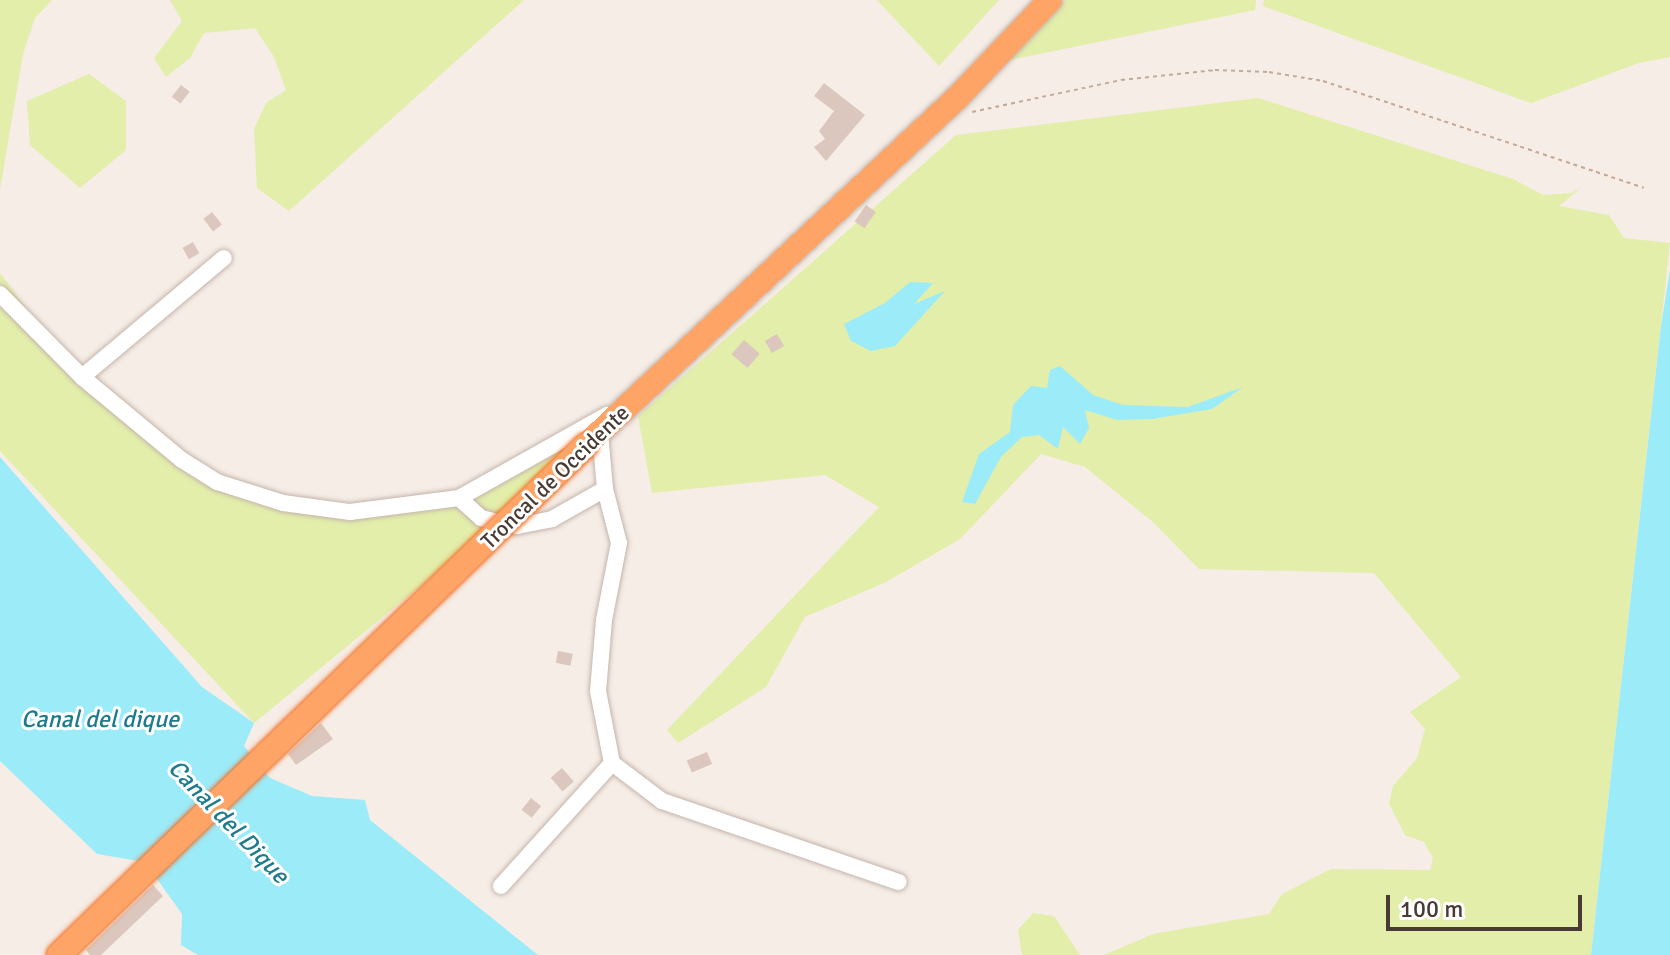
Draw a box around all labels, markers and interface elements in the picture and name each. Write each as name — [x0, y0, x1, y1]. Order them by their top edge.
street label: Troncal de Occidente — [475, 400, 635, 554]
water label: Canal del dique — [21, 706, 179, 734]
water label: Canal del Dique — [162, 754, 294, 890]
scale bar — [1390, 879, 1586, 929]
text: 100 m — [1400, 894, 1463, 924]

